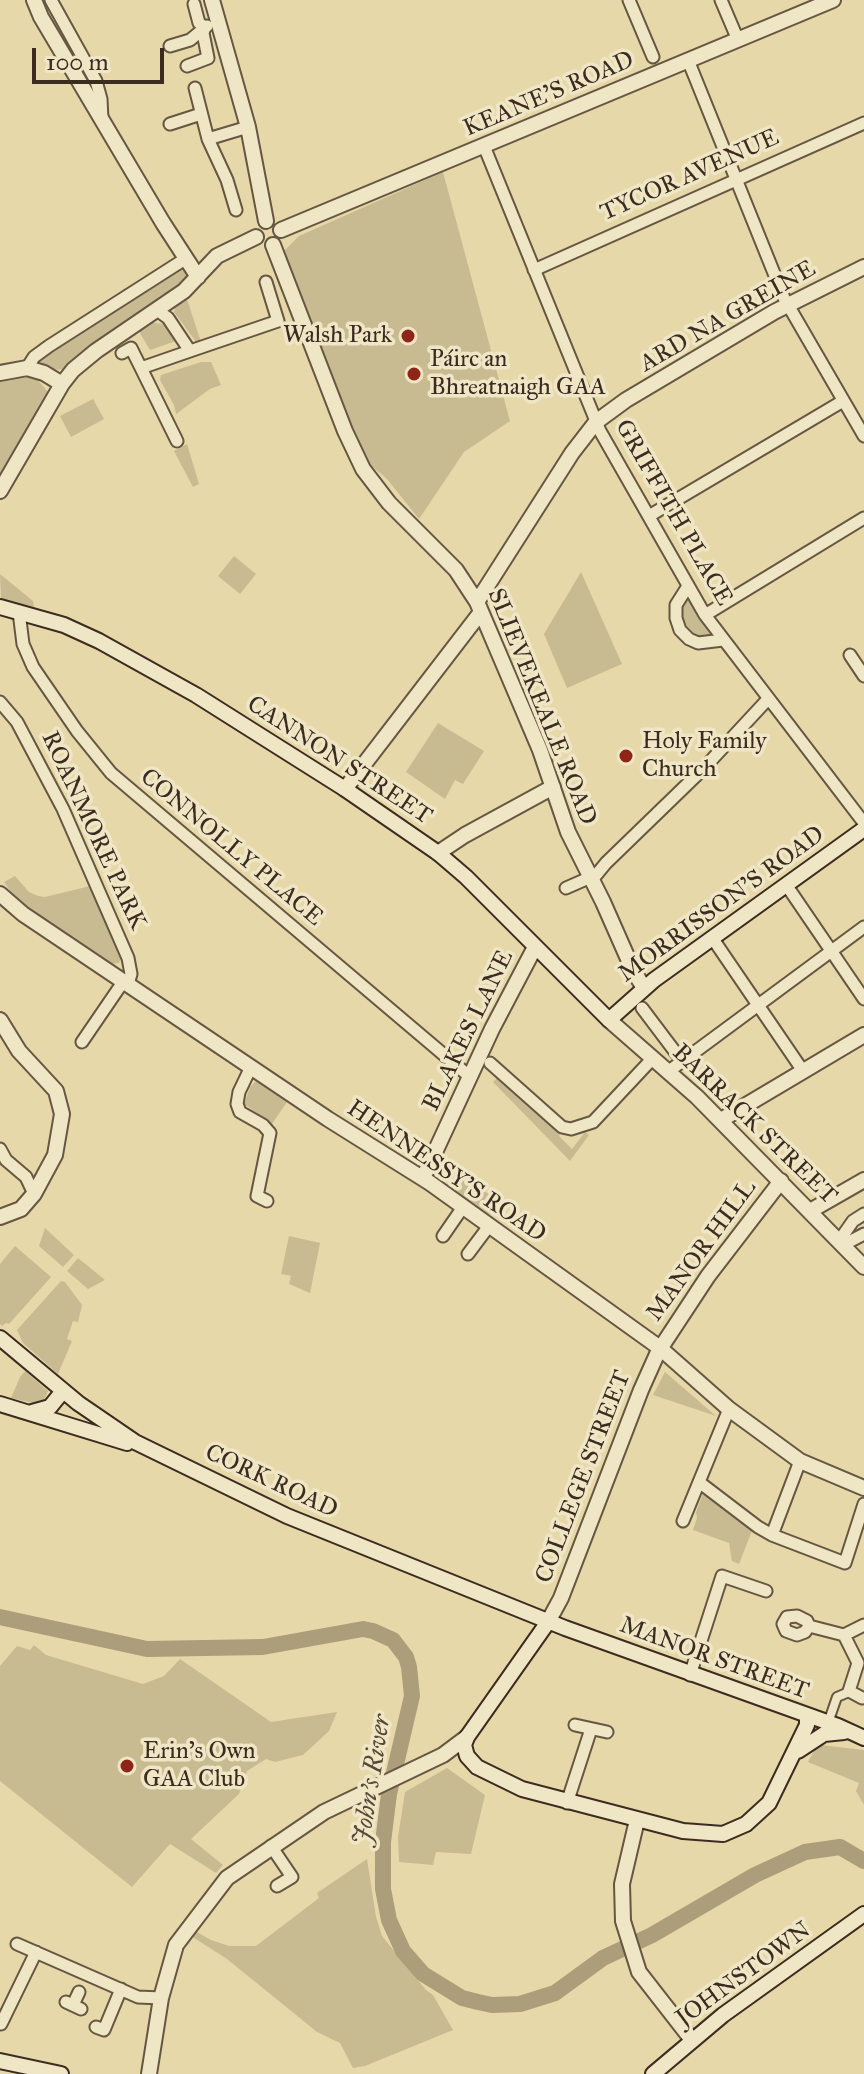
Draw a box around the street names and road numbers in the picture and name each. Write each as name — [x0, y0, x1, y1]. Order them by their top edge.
street label: KEANE'S ROAD — [460, 46, 638, 144]
street label: TYCOR AVENUE — [596, 124, 784, 228]
street label: ARD NA GREINE — [635, 255, 821, 379]
street label: GRIFFITH PLACE — [608, 415, 738, 611]
street label: SLIEVEKEALE ROAD — [480, 585, 602, 829]
street label: CANNON STREET — [241, 691, 437, 831]
street label: ROANMORE PARK — [34, 727, 152, 935]
street label: CONNOLLY PLACE — [134, 763, 328, 933]
street label: MORRISSON'S ROAD — [614, 821, 830, 989]
street label: BLAKES LANE — [418, 946, 520, 1116]
street label: BARRACK STREET — [666, 1039, 842, 1211]
street label: HENNESSY'S ROAD — [341, 1095, 551, 1249]
street label: MANOR HILL — [641, 1175, 763, 1327]
street label: COLLEGE STREET — [530, 1367, 638, 1587]
street label: CORK ROAD — [200, 1439, 342, 1525]
street label: MANOR STREET — [616, 1611, 812, 1707]
street label: JOHNSTOWN — [671, 1916, 817, 2034]

